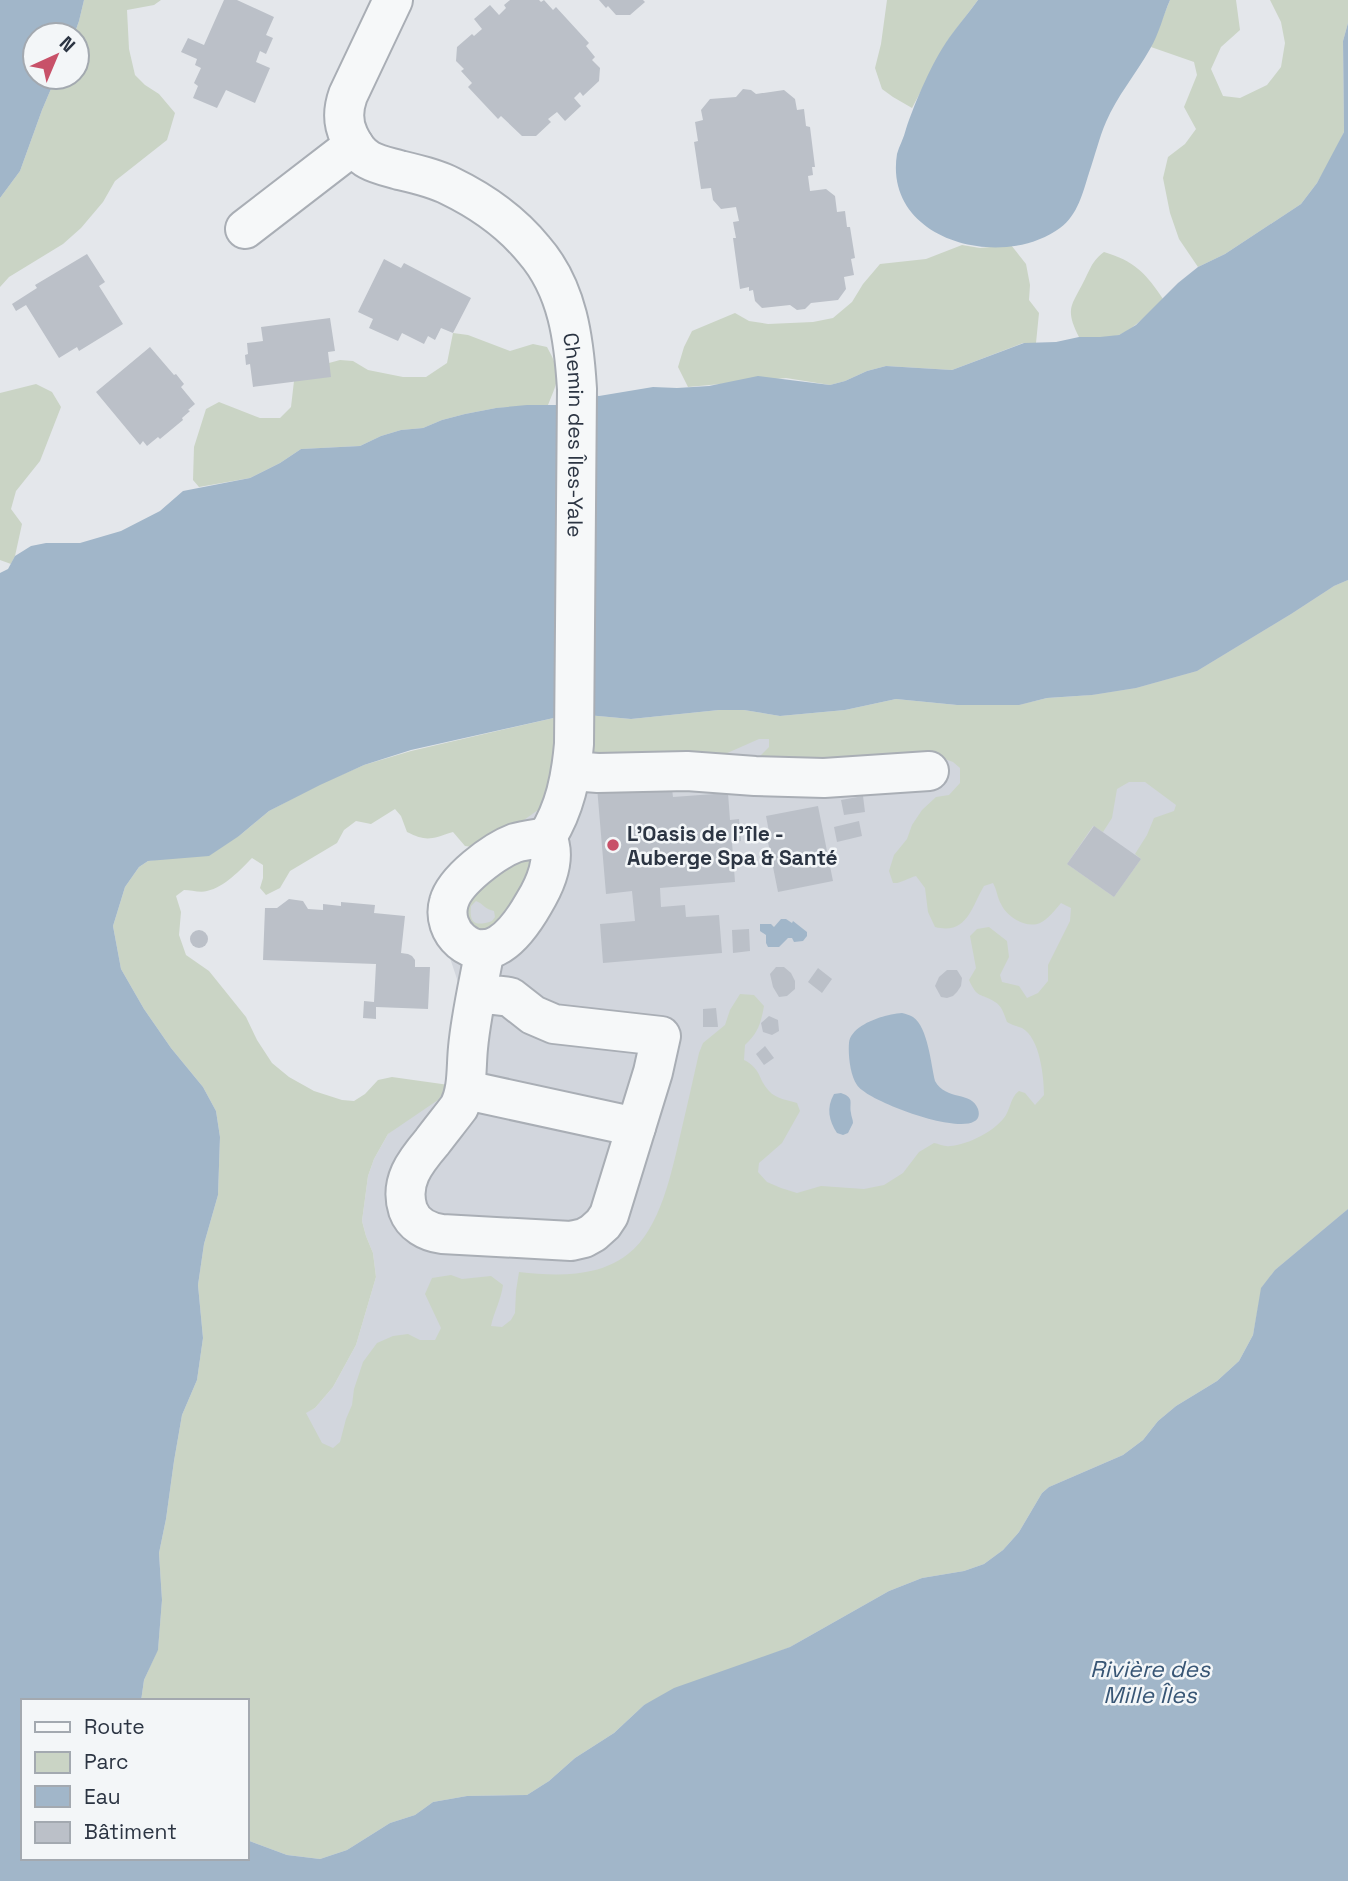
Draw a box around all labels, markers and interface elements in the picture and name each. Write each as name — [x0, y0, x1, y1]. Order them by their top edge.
north arrow — [21, 21, 91, 91]
text: N — [54, 31, 81, 58]
street label: Chemin des Îles-Yale — [558, 331, 591, 538]
place label: L'Oasis de l'île - Auberge Spa & Santé — [627, 820, 838, 871]
marker: L'Oasis de l'île - Auberge Spa & Santé — [605, 837, 621, 853]
water label: Rivière des Mille Îles — [1090, 1654, 1211, 1710]
legend — [21, 1699, 248, 1860]
text: Route — [84, 1713, 145, 1740]
text: Parc — [84, 1748, 129, 1775]
text: Eau — [84, 1783, 121, 1810]
text: Bâtiment — [84, 1818, 177, 1845]

